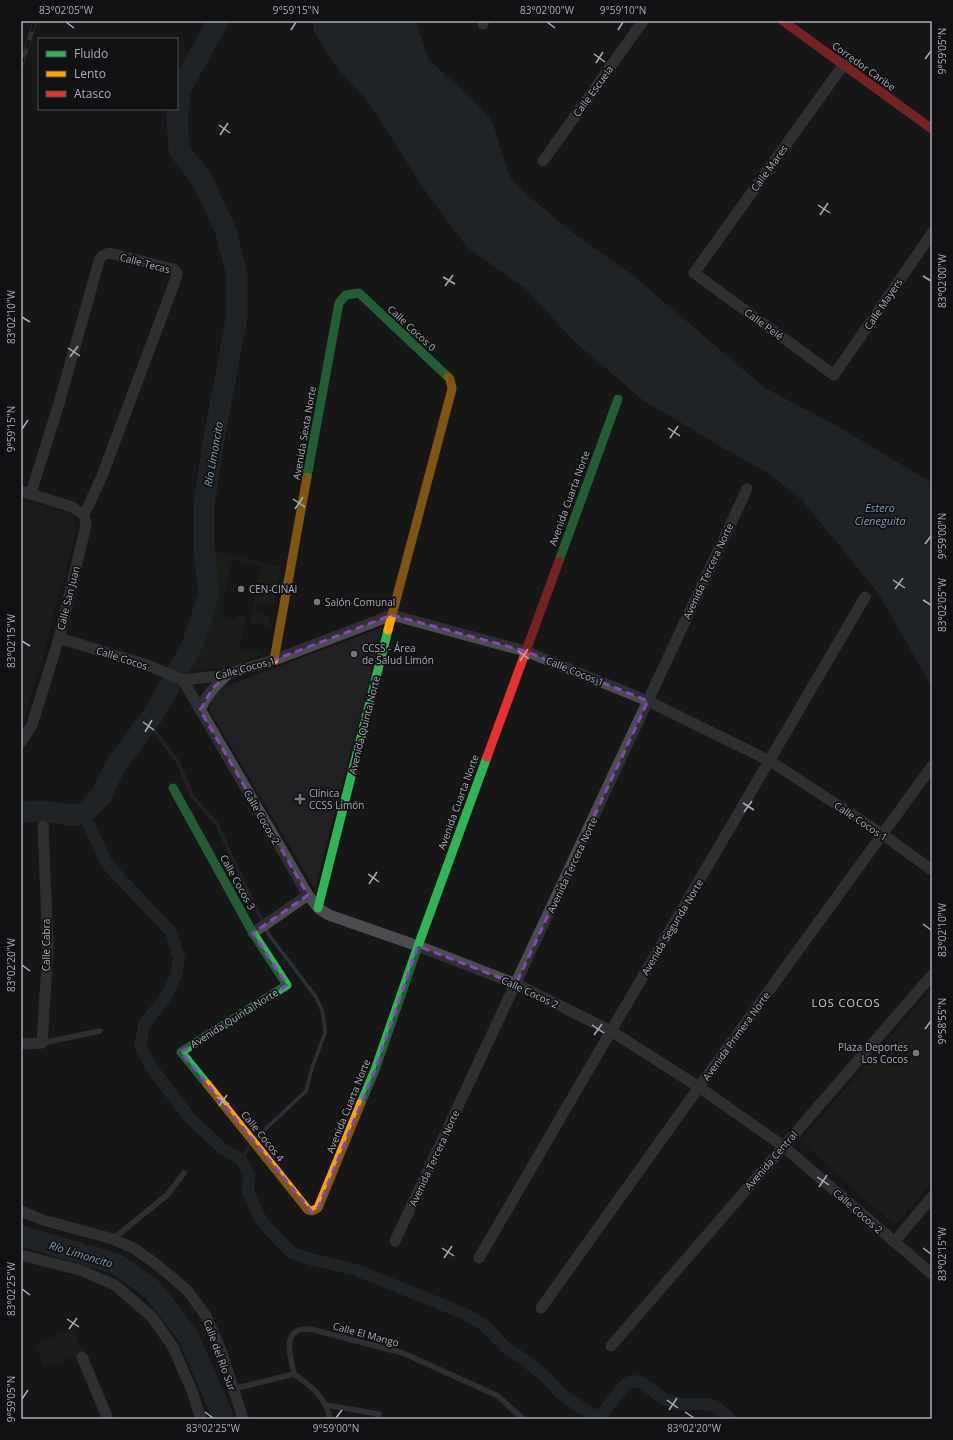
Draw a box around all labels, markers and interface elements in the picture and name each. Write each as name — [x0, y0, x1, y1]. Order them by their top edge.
text: 83°02'05"W — [39, 3, 94, 17]
text: 9°59'15"N — [273, 3, 319, 17]
text: 83°02'00"W — [520, 3, 575, 17]
text: 9°59'10"N — [600, 3, 646, 17]
text: 9°59'05"N — [935, 28, 949, 74]
legend — [38, 38, 178, 110]
street label: Corredor Caribe — [829, 38, 899, 94]
text: Fluido — [74, 45, 108, 62]
street label: Calle Escuela — [570, 63, 616, 119]
text: Lento — [74, 65, 106, 82]
text: Atasco — [74, 85, 111, 102]
street label: Calle Mares — [747, 142, 791, 194]
street label: Calle Tecas — [118, 250, 172, 276]
text: 83°02'00"W — [935, 253, 949, 308]
street label: Calle Mayers — [861, 275, 905, 332]
text: 83°02'10"W — [4, 289, 18, 344]
street label: Calle Cocos 0 — [385, 302, 439, 354]
street label: Calle Pelé — [742, 305, 787, 343]
street label: Avenida Sexta Norte — [289, 385, 319, 481]
text: 9°59'15"N — [4, 406, 18, 452]
water label: Río Limoncito — [200, 420, 226, 488]
street label: Avenida Cuarta Norte — [545, 448, 593, 548]
water label: Estero Cieneguita — [854, 500, 906, 528]
text: 9°59'00"N — [935, 513, 949, 559]
street label: Avenida Tercera Norte — [680, 520, 737, 621]
street label: Calle San Juan — [53, 565, 83, 631]
text: 83°02'05"W — [935, 577, 949, 632]
place label: CEN-CINAI — [249, 582, 297, 596]
marker: CEN-CINAI — [236, 584, 246, 594]
place label: Salón Comunal — [325, 595, 395, 609]
marker: Salón Comunal — [312, 597, 322, 607]
text: 83°02'15"W — [4, 613, 18, 668]
place label: CCSS - Área de Salud Limón — [362, 641, 434, 667]
street label: Calle Cocos — [95, 643, 150, 673]
marker: CCSS - Área de Salud Limón — [349, 649, 359, 659]
street label: Calle Cocos 1 — [214, 653, 276, 683]
street label: Calle Cocos 1 — [544, 653, 606, 689]
street label: Avenida Quinta Norte — [345, 674, 383, 776]
street label: Avenida Cuarta Norte — [434, 752, 482, 852]
place label: Clínica CCSS Limón — [309, 786, 364, 812]
street label: Calle Cocos 2 — [241, 787, 284, 847]
marker: Clínica CCSS Limón — [294, 793, 306, 805]
street label: Calle Cocos 1 — [832, 798, 890, 844]
street label: Avenida Tercera Norte — [544, 814, 601, 915]
street label: Calle Cocos 3 — [217, 852, 259, 912]
street label: Avenida Segunda Norte — [638, 876, 706, 978]
text: 83°02'10"W — [935, 902, 949, 957]
street label: Calle Cabra — [39, 919, 53, 971]
text: 83°02'20"W — [4, 937, 18, 992]
street label: Calle Cocos 2 — [499, 973, 561, 1011]
street label: Avenida Quinta Norte — [187, 985, 281, 1051]
street label: Avenida Primera Norte — [699, 989, 773, 1083]
district label: LOS COCOS — [811, 995, 881, 1010]
text: 9°58'55"N — [935, 998, 949, 1044]
place label: Plaza Deportes Los Cocos — [838, 1040, 908, 1066]
marker: Plaza Deportes Los Cocos — [911, 1048, 921, 1058]
street label: Avenida Cuarta Norte — [323, 1056, 373, 1155]
street label: Avenida Tercera Norte — [406, 1107, 463, 1208]
street label: Calle Cocos 4 — [238, 1108, 288, 1164]
street label: Avenida Central — [742, 1128, 800, 1192]
street label: Calle Cocos 2 — [830, 1186, 886, 1237]
text: 83°02'15"W — [935, 1226, 949, 1281]
water label: Río Limoncito — [47, 1237, 115, 1271]
text: 83°02'25"W — [4, 1261, 18, 1316]
street label: Calle del Río Sur — [201, 1317, 239, 1393]
street label: Calle El Mango — [331, 1318, 401, 1350]
text: 9°59'05"N — [4, 1376, 18, 1422]
text: 83°02'25"W — [186, 1421, 241, 1435]
text: 9°59'00"N — [313, 1421, 359, 1435]
text: 83°02'20"W — [667, 1421, 722, 1435]

